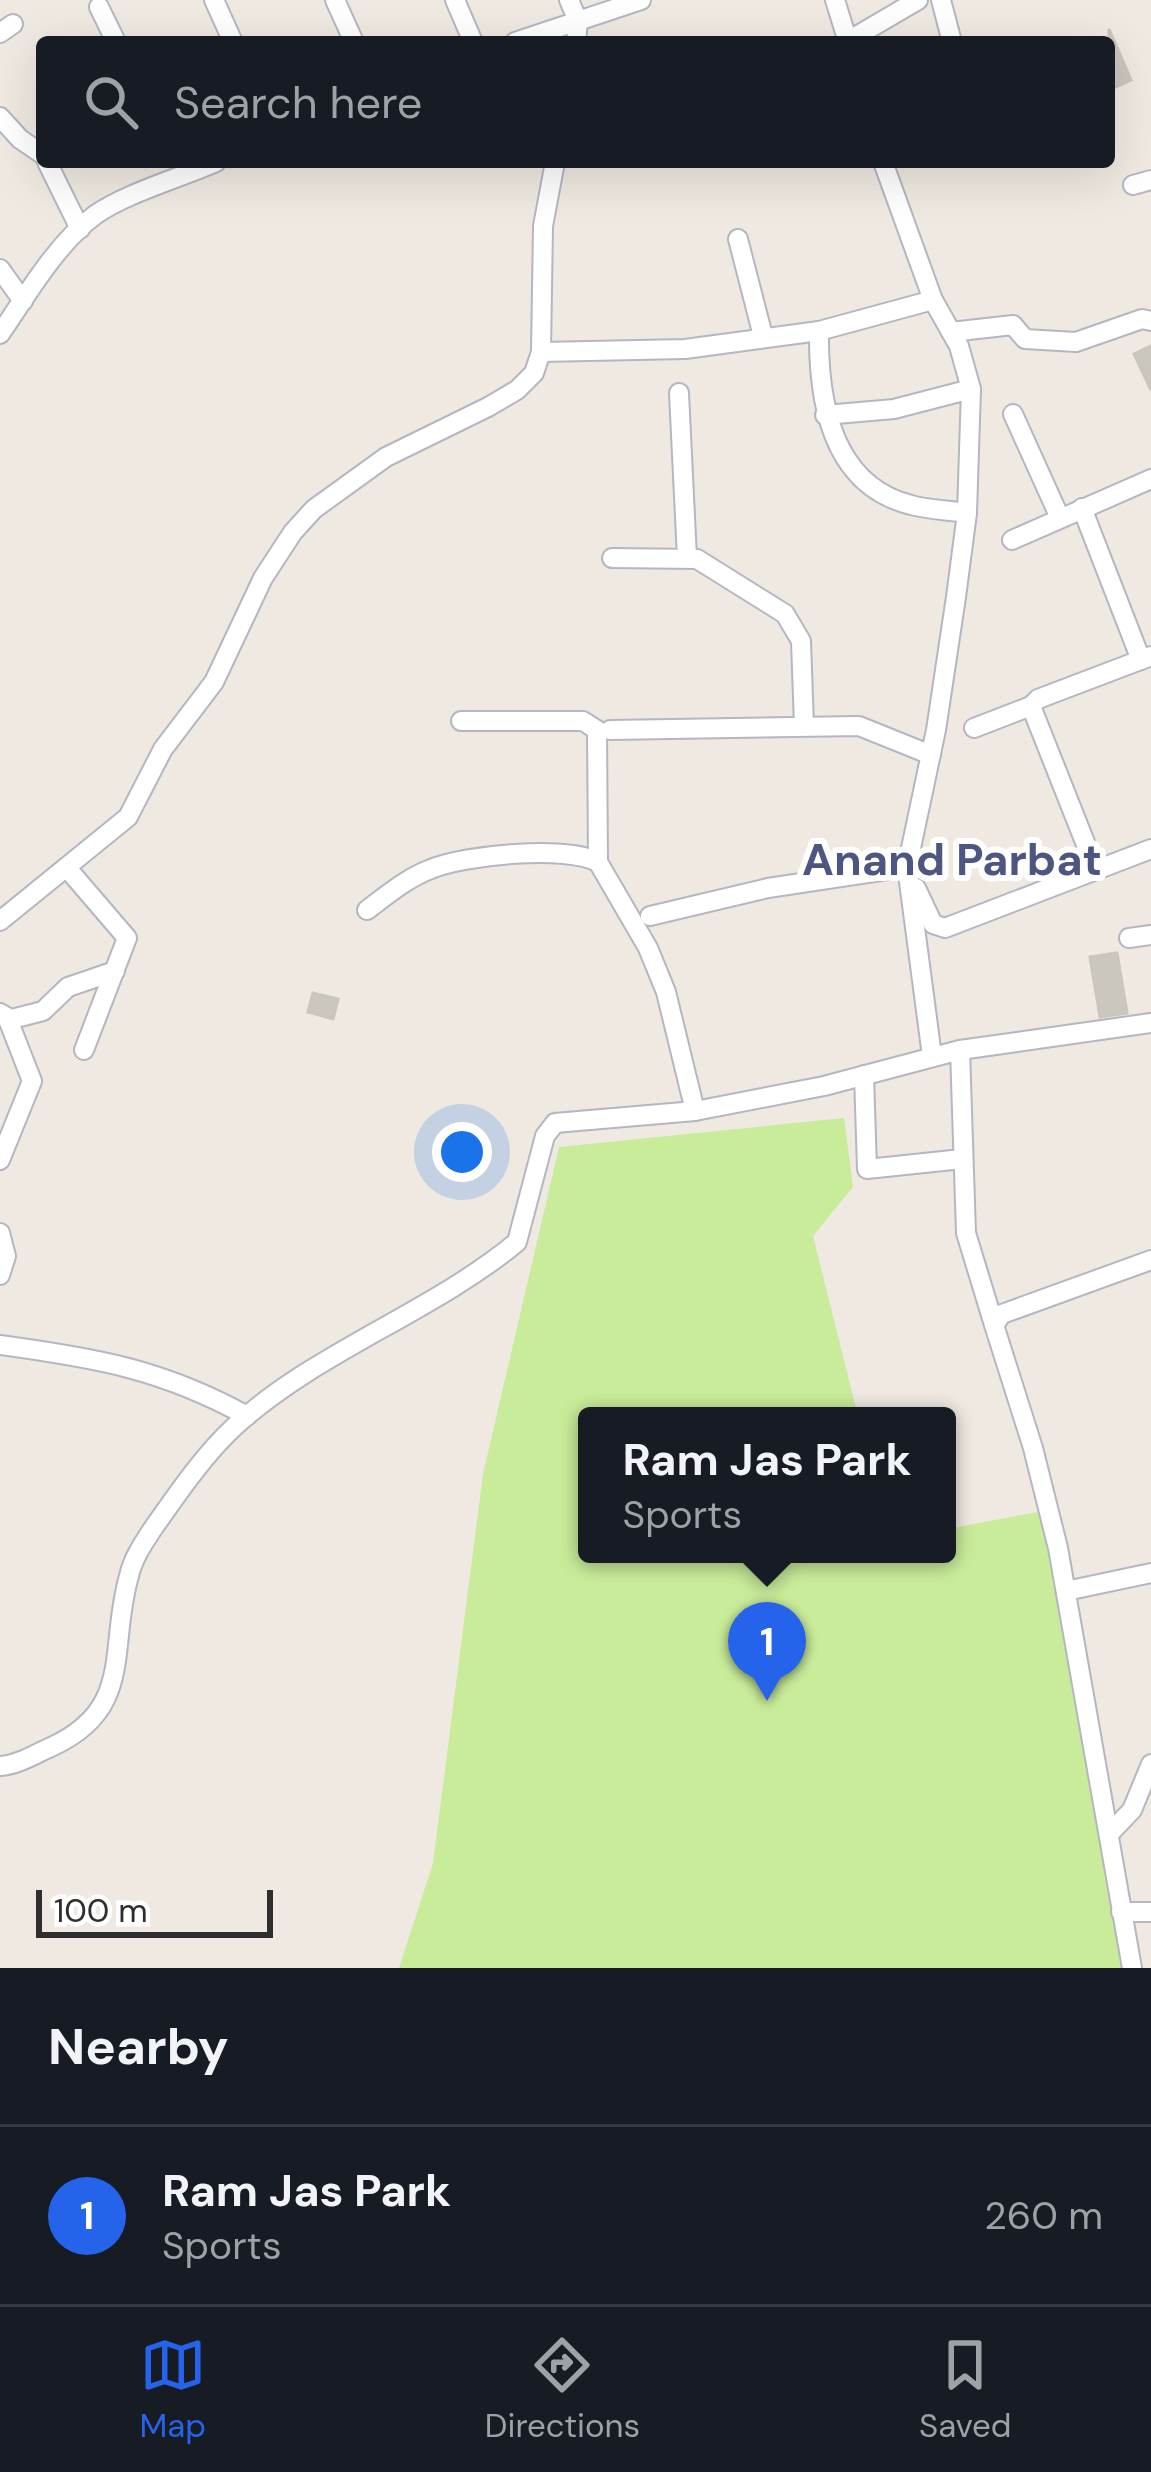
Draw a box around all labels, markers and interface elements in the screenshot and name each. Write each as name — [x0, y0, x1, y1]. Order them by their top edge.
search box — [36, 36, 1115, 168]
icon: search — [78, 69, 144, 135]
text: Search here — [174, 73, 422, 132]
district label: Anand Parbat — [802, 830, 1102, 889]
your location — [432, 1122, 492, 1182]
popup — [578, 1407, 956, 1563]
text: Ram Jas Park — [623, 1430, 911, 1489]
text: Sports — [623, 1489, 742, 1540]
pin: 1 — [728, 1602, 806, 1701]
scale bar — [36, 1884, 273, 1937]
text: 100 m — [54, 1889, 148, 1932]
text: Nearby — [48, 2013, 229, 2080]
text: Ram Jas Park — [162, 2161, 451, 2220]
text: 1 — [80, 2190, 94, 2241]
text: 260 m — [984, 2190, 1103, 2241]
text: Sports — [162, 2220, 281, 2271]
tab: Map — [139, 2332, 206, 2447]
tab: Directions — [485, 2332, 640, 2447]
tab: Saved — [919, 2332, 1012, 2447]

